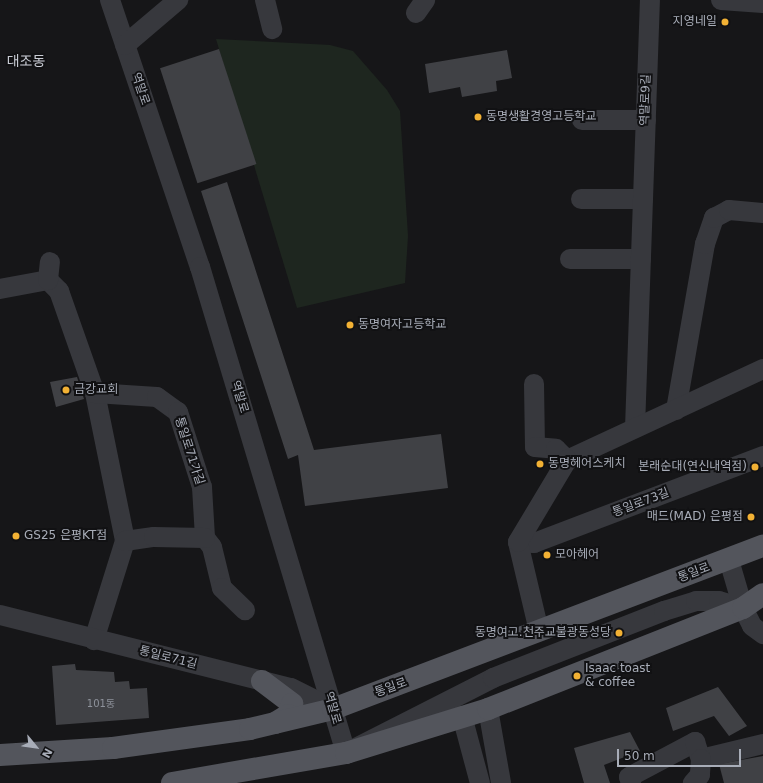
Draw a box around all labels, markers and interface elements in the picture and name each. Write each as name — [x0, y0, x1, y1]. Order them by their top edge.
place label: 지영네일 — [673, 15, 717, 29]
marker: 지영네일 — [720, 17, 730, 27]
district label: 대조동 — [7, 53, 45, 69]
street label: 역말로 — [128, 71, 152, 107]
street label: 역말로9길 — [638, 74, 654, 126]
place label: 동명생활경영고등학교 — [486, 110, 596, 124]
marker: 동명생활경영고등학교 — [473, 112, 483, 122]
place label: 동명여자고등학교 — [358, 318, 446, 332]
marker: 동명여자고등학교 — [345, 320, 355, 330]
street label: 역말로 — [227, 379, 251, 415]
place label: 금강교회 — [74, 383, 118, 397]
marker: 금강교회 — [61, 385, 71, 395]
street label: 통일로71가길 — [171, 415, 207, 487]
place label: 동명헤어스케치 — [548, 457, 625, 471]
marker: 동명헤어스케치 — [535, 459, 545, 469]
place label: 본래순대(연신내역점) — [638, 460, 747, 474]
marker: 본래순대(연신내역점) — [750, 462, 760, 472]
street label: 통일로73길 — [611, 486, 671, 520]
place label: 매드(MAD) 은평점 — [647, 510, 743, 524]
marker: 매드(MAD) 은평점 — [746, 512, 756, 522]
place label: GS25 은평KT점 — [24, 529, 107, 543]
marker: GS25 은평KT점 — [11, 531, 21, 541]
place label: 모아헤어 — [555, 548, 599, 562]
marker: 모아헤어 — [542, 550, 552, 560]
street label: 통일로 — [676, 560, 712, 586]
place label: 동명여고.천주교불광동성당 — [475, 626, 611, 640]
marker: 동명여고.천주교불광동성당 — [614, 628, 624, 638]
street label: 통일로71길 — [137, 644, 199, 672]
place label: Isaac toast & coffee — [585, 662, 650, 690]
marker: Isaac toast & coffee — [572, 671, 582, 681]
street label: 통일로 — [373, 676, 409, 700]
street label: 역말로 — [321, 690, 343, 726]
house number: 101동 — [87, 698, 115, 710]
north arrow — [16, 727, 56, 767]
scale bar — [619, 741, 743, 767]
text: N — [39, 746, 55, 760]
text: 50 m — [624, 749, 655, 763]

